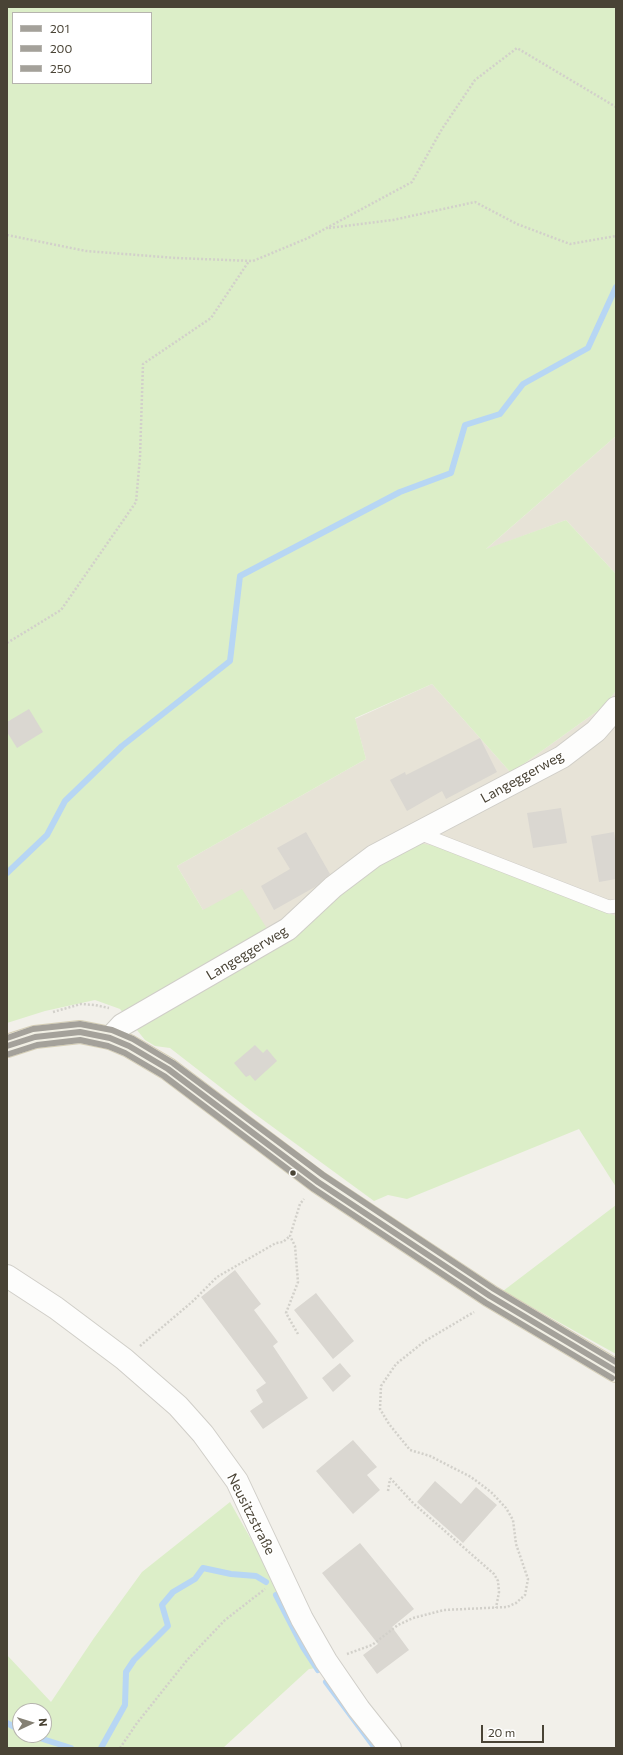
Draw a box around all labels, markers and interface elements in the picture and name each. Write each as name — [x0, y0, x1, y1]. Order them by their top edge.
legend — [12, 12, 152, 84]
text: 201 — [50, 21, 70, 35]
text: 200 — [50, 41, 72, 55]
text: 250 — [50, 61, 71, 75]
street label: Langeggerweg — [478, 747, 566, 807]
street label: Langeggerweg — [203, 922, 291, 984]
unlabelled marker — [288, 1168, 298, 1178]
street label: Neusitzstraße — [223, 1470, 279, 1558]
north arrow — [12, 1703, 52, 1743]
scale bar — [483, 1717, 546, 1743]
text: N — [37, 1718, 50, 1727]
text: 20 m — [488, 1725, 515, 1739]

